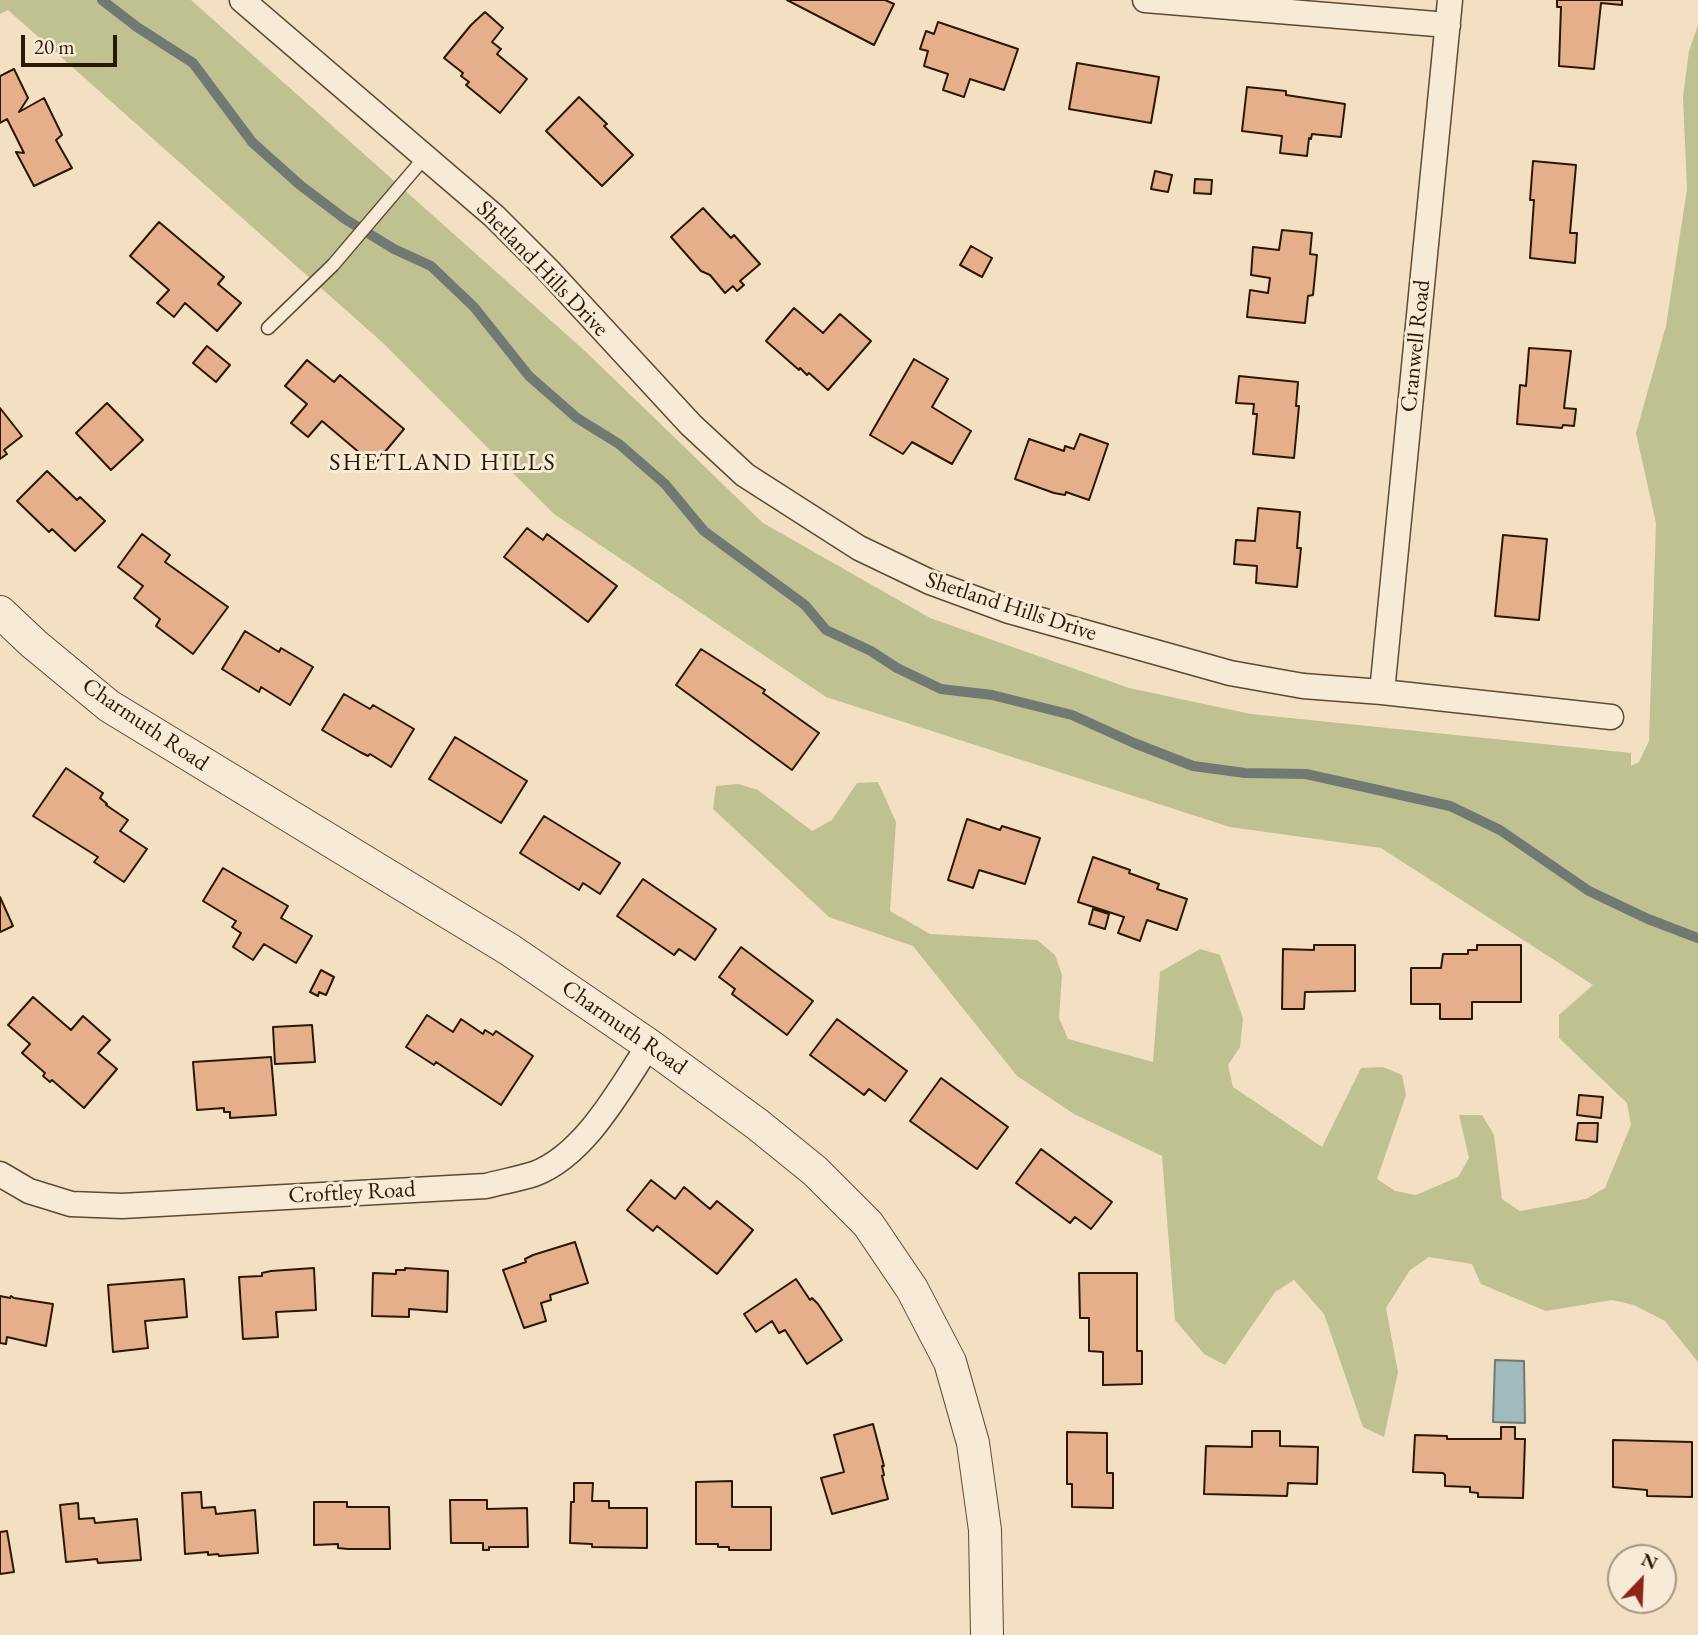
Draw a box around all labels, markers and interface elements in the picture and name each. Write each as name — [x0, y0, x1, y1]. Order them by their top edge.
scale bar — [24, 21, 121, 65]
text: 20 m — [34, 33, 75, 60]
street label: Shetland Hills Drive — [470, 195, 614, 343]
street label: Cranwell Road — [1395, 279, 1437, 413]
district label: SHETLAND HILLS — [331, 449, 555, 477]
street label: Shetland Hills Drive — [922, 566, 1100, 648]
street label: Charmuth Road — [76, 672, 214, 778]
street label: Charmuth Road — [556, 975, 692, 1081]
street label: Croftley Road — [288, 1176, 416, 1210]
north arrow — [1607, 1544, 1677, 1614]
text: N — [1638, 1547, 1662, 1576]

